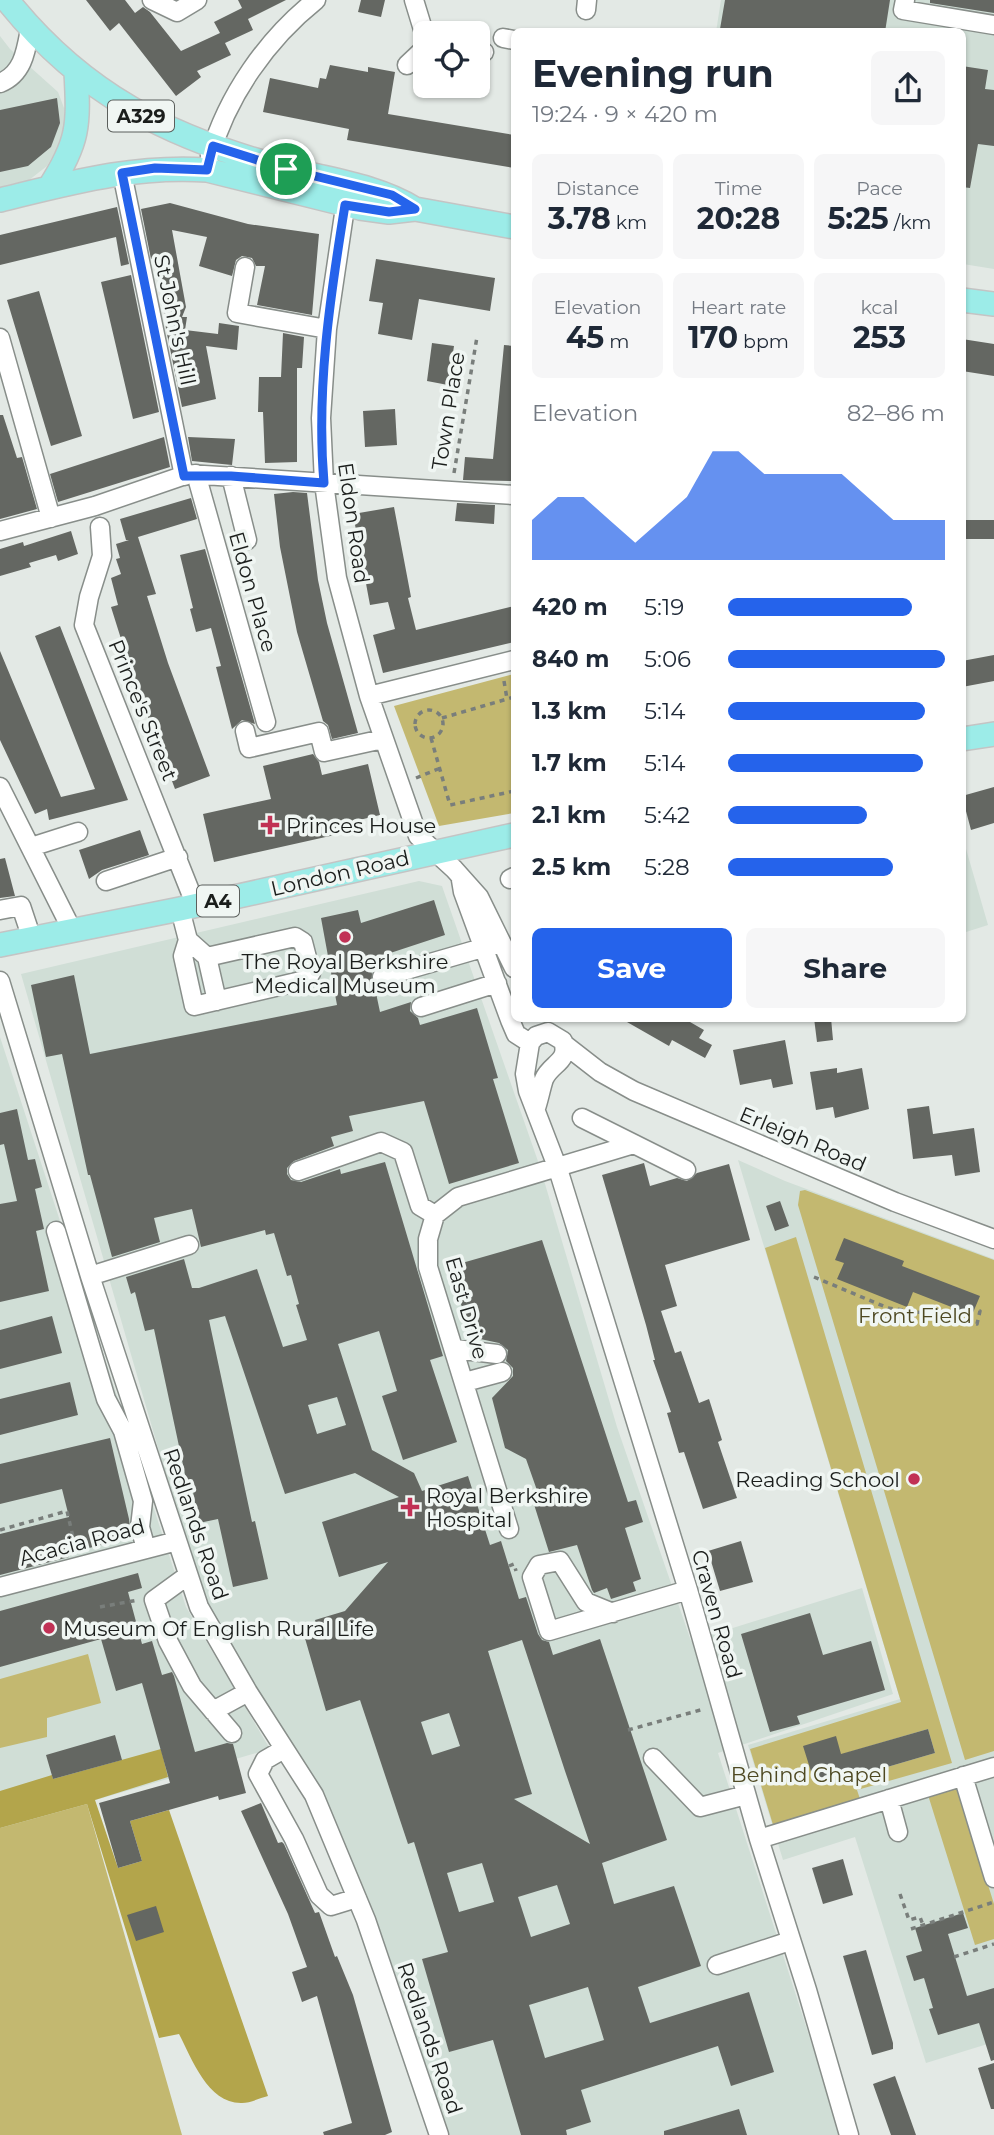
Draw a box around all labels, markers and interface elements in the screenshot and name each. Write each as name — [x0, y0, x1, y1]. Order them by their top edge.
map controls — [413, 21, 490, 98]
button: locate — [413, 21, 490, 98]
text: Evening run — [532, 50, 774, 97]
button: share — [871, 51, 945, 125]
road number: A329 — [108, 100, 174, 132]
text: 19:24 · 9 × 420 m — [532, 100, 718, 128]
pin — [256, 139, 316, 199]
icon: arrive — [267, 150, 305, 188]
text: Distance — [556, 177, 639, 200]
text: Time — [715, 177, 762, 200]
text: Pace — [856, 177, 903, 200]
text: 3.78 — [548, 200, 611, 237]
text: 20:28 — [697, 200, 780, 237]
text: 5:25 — [827, 200, 889, 237]
text: km — [611, 211, 647, 234]
text: /km — [889, 211, 932, 234]
street label: St John's Hill — [149, 252, 201, 388]
text: Elevation — [554, 296, 641, 319]
text: Heart rate — [691, 296, 786, 319]
text: kcal — [861, 296, 898, 319]
text: 45 — [566, 319, 604, 356]
text: 170 — [688, 319, 738, 356]
text: 253 — [853, 319, 906, 356]
text: m — [604, 330, 629, 353]
text: bpm — [738, 330, 789, 353]
street label: Town Place — [426, 350, 470, 472]
text: Elevation — [532, 399, 638, 427]
text: 82–86 m — [847, 399, 945, 427]
street label: Eldon Road — [333, 461, 375, 585]
street label: Eldon Place — [224, 529, 282, 655]
text: 420 m — [532, 593, 608, 621]
text: 5:19 — [644, 593, 684, 621]
street label: Prince's Street — [103, 636, 183, 784]
text: 840 m — [532, 645, 609, 673]
text: 5:06 — [644, 645, 691, 673]
text: 1.3 km — [532, 697, 607, 725]
text: 5:14 — [644, 697, 685, 725]
text: 1.7 km — [532, 749, 607, 777]
text: 5:14 — [644, 749, 685, 777]
text: 2.1 km — [532, 801, 606, 829]
text: 5:42 — [644, 801, 690, 829]
place label: Princes House — [286, 813, 436, 838]
marker: Princes House — [260, 815, 280, 835]
street label: London Road — [268, 845, 412, 901]
text: 2.5 km — [532, 853, 611, 881]
text: 5:28 — [644, 853, 690, 881]
road number: A4 — [197, 886, 239, 917]
button: Save — [532, 928, 732, 1008]
button: Share — [746, 928, 945, 1008]
marker: The Royal Berkshire Medical Museum — [337, 929, 353, 945]
place label: The Royal Berkshire Medical Museum — [242, 949, 448, 998]
street label: Erleigh Road — [736, 1101, 870, 1177]
street label: East Drive — [440, 1254, 494, 1362]
park label: Front Field — [858, 1303, 972, 1328]
street label: Redlands Road — [158, 1445, 234, 1603]
place label: Reading School — [735, 1467, 900, 1492]
marker: Reading School — [906, 1471, 922, 1487]
place label: Royal Berkshire Hospital — [426, 1483, 588, 1532]
marker: Royal Berkshire Hospital — [400, 1497, 420, 1517]
street label: Acacia Road — [16, 1513, 148, 1571]
street label: Craven Road — [687, 1547, 747, 1681]
place label: Museum Of English Rural Life — [63, 1616, 374, 1641]
marker: Museum Of English Rural Life — [41, 1620, 57, 1636]
park label: Behind Chapel — [731, 1762, 887, 1787]
street label: Redlands Road — [392, 1959, 468, 2117]

